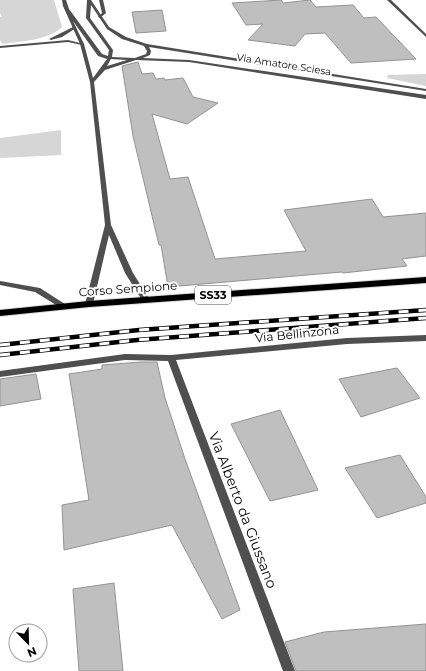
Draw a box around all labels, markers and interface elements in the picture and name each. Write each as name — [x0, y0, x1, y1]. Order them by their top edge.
street label: Via Amatore Sciesa — [236, 51, 332, 78]
street label: Corso Sempione — [78, 278, 178, 299]
road number: SS33 — [195, 286, 231, 304]
street label: Via Bellinzona — [254, 322, 340, 345]
street label: Via Alberto da Giussano — [205, 429, 281, 591]
north arrow — [8, 623, 48, 663]
text: N — [25, 644, 39, 660]

